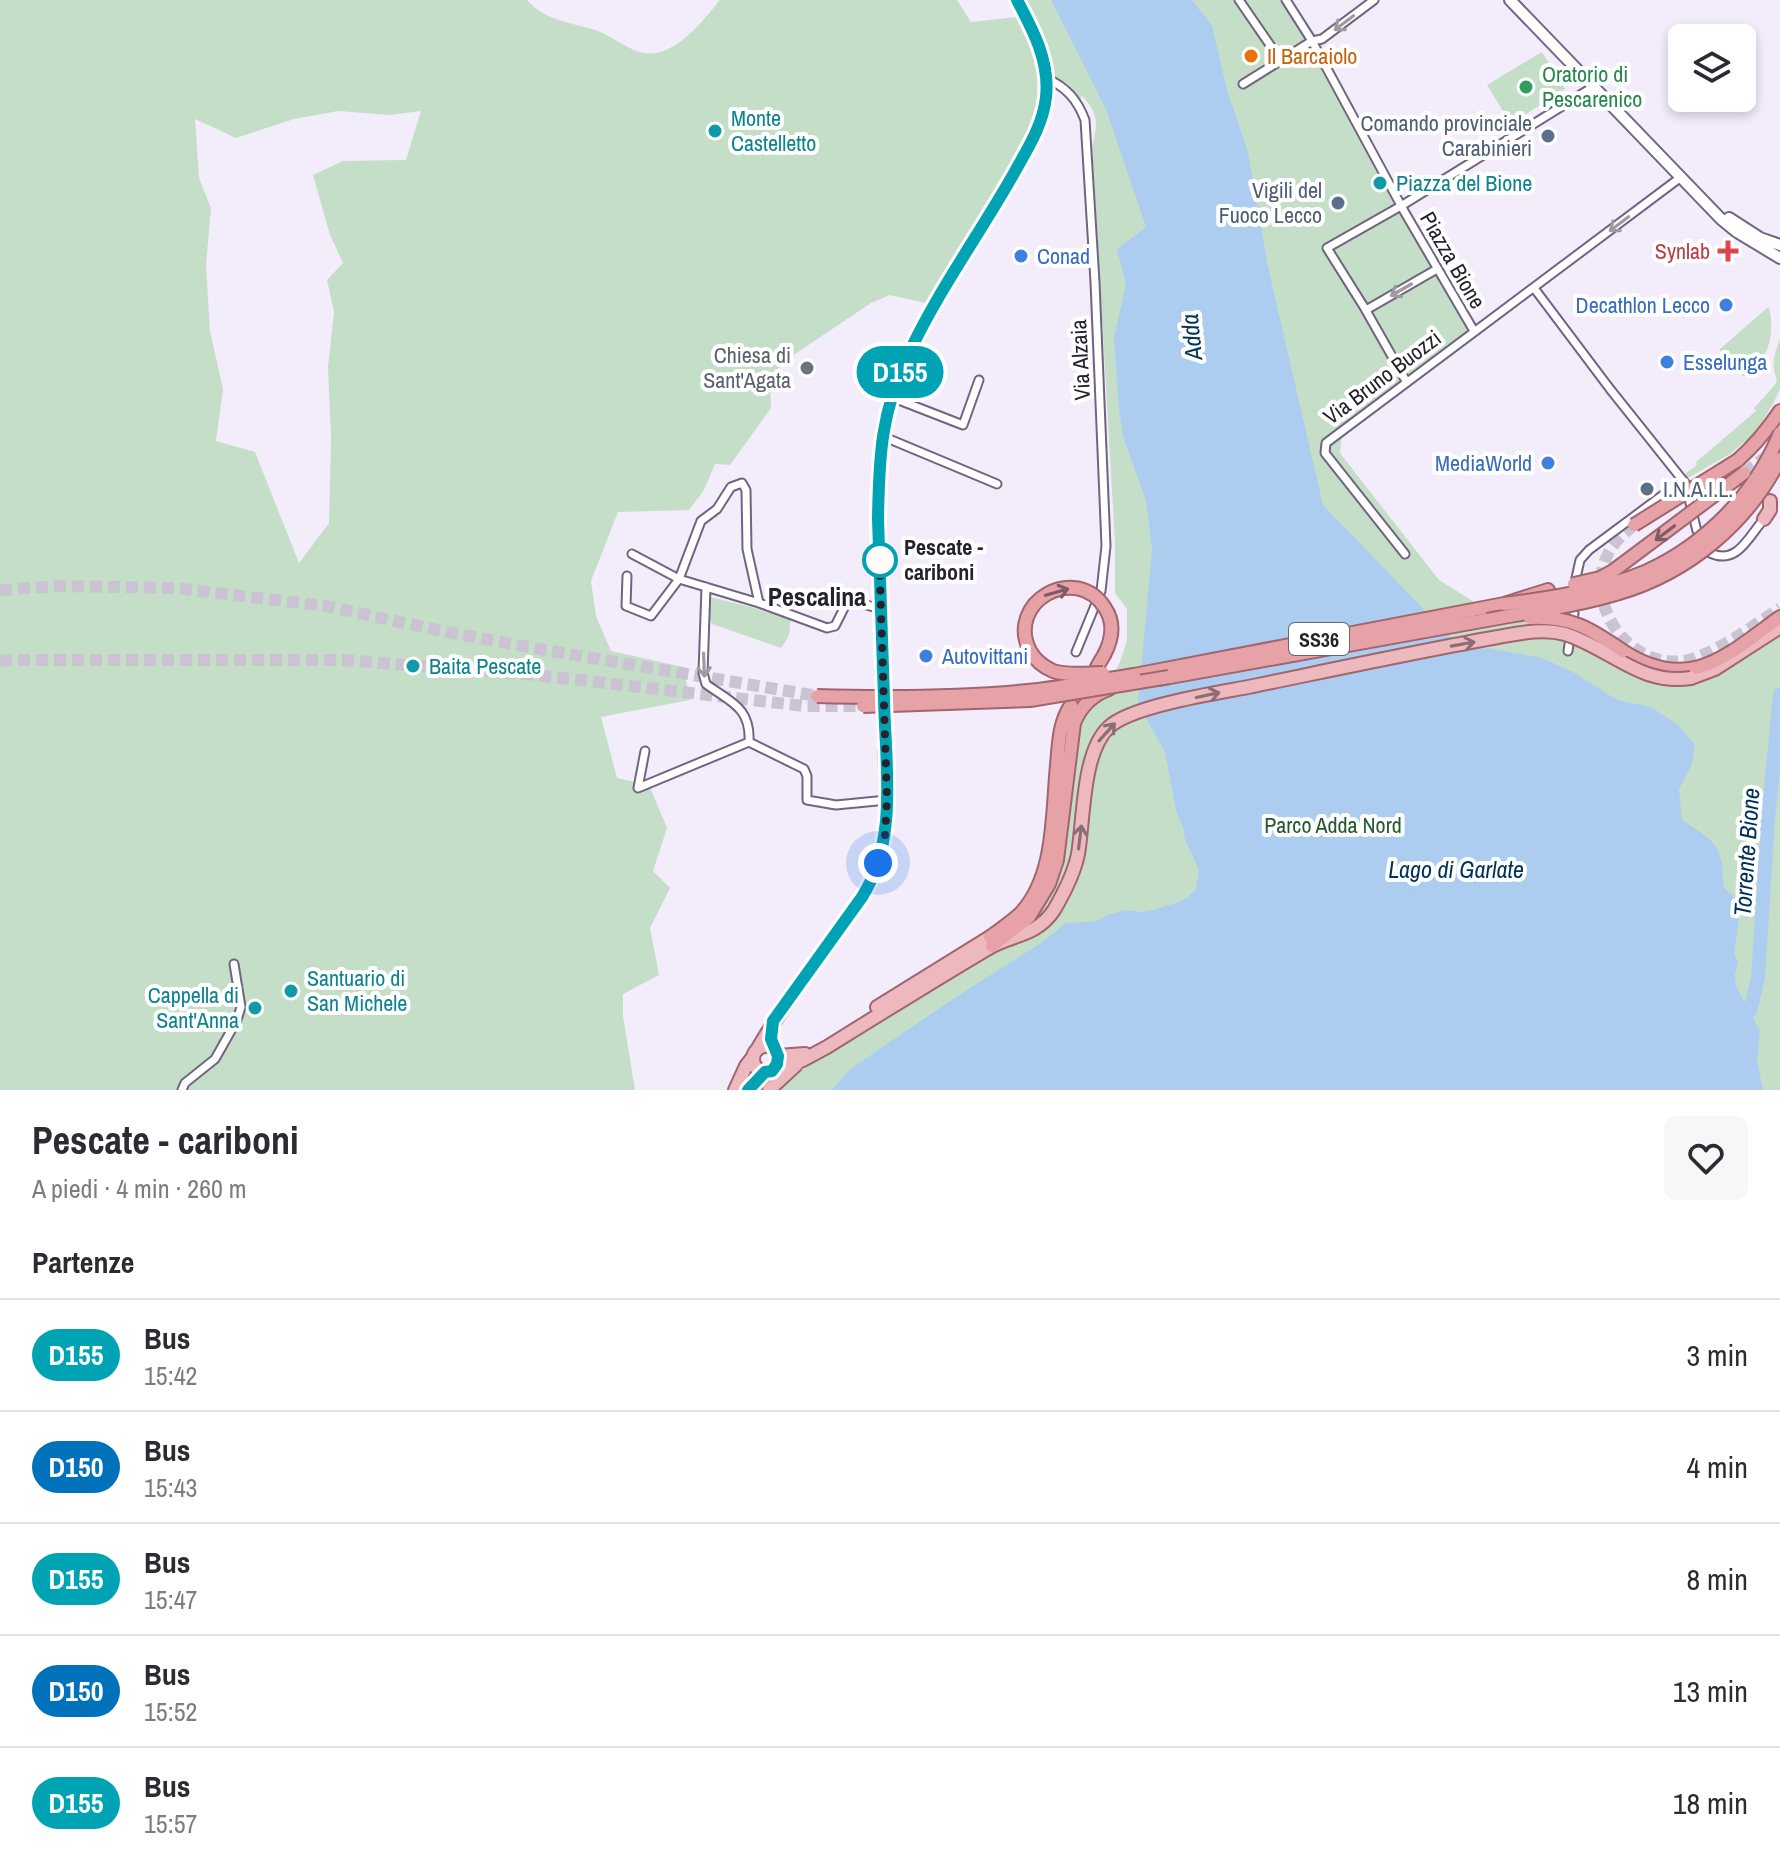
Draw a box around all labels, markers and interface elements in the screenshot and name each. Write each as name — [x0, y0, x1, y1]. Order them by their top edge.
one-way arrow — [1334, 14, 1355, 31]
map controls — [1668, 24, 1756, 112]
button: layers — [1668, 24, 1756, 112]
place label: Il Barcaiolo — [1267, 41, 1357, 71]
marker: Il Barcaiolo — [1242, 47, 1260, 65]
place label: Oratorio di Pescarenico — [1542, 59, 1642, 114]
marker: Oratorio di Pescarenico — [1517, 78, 1535, 96]
place label: Monte Castelletto — [731, 103, 816, 158]
place label: Comando provinciale Carabinieri — [1361, 108, 1532, 163]
marker: Monte Castelletto — [706, 122, 724, 140]
marker: Comando provinciale Carabinieri — [1539, 127, 1557, 145]
place label: Piazza del Bione — [1396, 168, 1532, 198]
marker: Piazza del Bione — [1371, 174, 1389, 192]
place label: Vigili del Fuoco Lecco — [1219, 175, 1322, 230]
marker: Vigili del Fuoco Lecco — [1329, 194, 1347, 212]
street label: Piazza Bione — [1413, 206, 1493, 314]
one-way arrow — [1609, 215, 1630, 232]
place label: Synlab — [1655, 236, 1710, 266]
marker: Synlab — [1717, 240, 1739, 262]
place label: Conad — [1037, 241, 1090, 271]
marker: Conad — [1012, 247, 1030, 265]
one-way arrow — [1390, 282, 1413, 298]
place label: Decathlon Lecco — [1576, 290, 1710, 320]
marker: Decathlon Lecco — [1717, 296, 1735, 314]
water label: Adda — [1173, 312, 1209, 363]
street label: Via Alzaia — [1063, 319, 1097, 401]
street label: Via Bruno Buozzi — [1317, 323, 1447, 431]
place label: Chiesa di Sant'Agata — [703, 340, 791, 395]
line badge: D155 — [844, 346, 956, 398]
place label: Esselunga — [1683, 347, 1767, 377]
text: D155 — [873, 353, 927, 391]
marker: Esselunga — [1658, 353, 1676, 371]
marker: Chiesa di Sant'Agata — [798, 359, 816, 377]
place label: MediaWorld — [1435, 448, 1532, 478]
marker: MediaWorld — [1539, 454, 1557, 472]
place label: I.N.A.I.L. — [1663, 474, 1733, 504]
marker: I.N.A.I.L. — [1638, 480, 1656, 498]
one-way arrow — [1655, 524, 1676, 541]
place label: Pescate - cariboni — [904, 532, 983, 587]
marker: Pescate - cariboni — [863, 543, 897, 577]
district label: Pescalina — [768, 579, 866, 614]
one-way arrow — [1044, 584, 1069, 598]
road number: SS36 — [1289, 623, 1349, 655]
one-way arrow — [1450, 635, 1475, 650]
place label: Autovittani — [941, 641, 1028, 671]
marker: Autovittani — [917, 647, 935, 665]
place label: Baita Pescate — [429, 651, 541, 681]
one-way arrow — [696, 651, 711, 678]
marker: Baita Pescate — [404, 657, 422, 675]
one-way arrow — [1195, 687, 1220, 702]
one-way arrow — [1098, 722, 1116, 742]
water label: Torrente Bione — [1726, 787, 1766, 917]
park label: Parco Adda Nord — [1264, 810, 1402, 840]
one-way arrow — [1072, 824, 1087, 851]
your location — [858, 843, 898, 883]
water label: Lago di Garlate — [1388, 853, 1524, 885]
place label: Santuario di San Michele — [307, 963, 407, 1018]
place label: Cappella di Sant'Anna — [148, 980, 239, 1035]
marker: Santuario di San Michele — [282, 982, 300, 1000]
marker: Cappella di Sant'Anna — [246, 999, 264, 1017]
text: Pescate - cariboni — [32, 1115, 299, 1166]
button: heart — [1664, 1116, 1748, 1200]
text: A piedi · 4 min · 260 m — [32, 1171, 247, 1206]
text: Partenze — [32, 1242, 135, 1282]
text: Bus — [144, 1318, 190, 1358]
text: 3 min — [1686, 1335, 1748, 1375]
text: D155 — [49, 1336, 103, 1374]
text: 15:42 — [144, 1358, 197, 1393]
text: Bus — [144, 1430, 190, 1470]
text: 4 min — [1686, 1447, 1748, 1487]
text: D150 — [49, 1448, 103, 1486]
text: 15:43 — [144, 1470, 197, 1505]
text: Bus — [144, 1542, 190, 1582]
text: 8 min — [1686, 1559, 1748, 1599]
text: D155 — [49, 1560, 103, 1598]
text: 15:47 — [144, 1582, 197, 1617]
text: Bus — [144, 1654, 190, 1694]
text: 13 min — [1673, 1671, 1748, 1711]
text: D150 — [49, 1672, 103, 1710]
text: 15:52 — [144, 1694, 197, 1729]
text: Bus — [144, 1766, 190, 1806]
text: 18 min — [1673, 1783, 1748, 1823]
text: D155 — [49, 1784, 103, 1822]
text: 15:57 — [144, 1806, 197, 1841]

